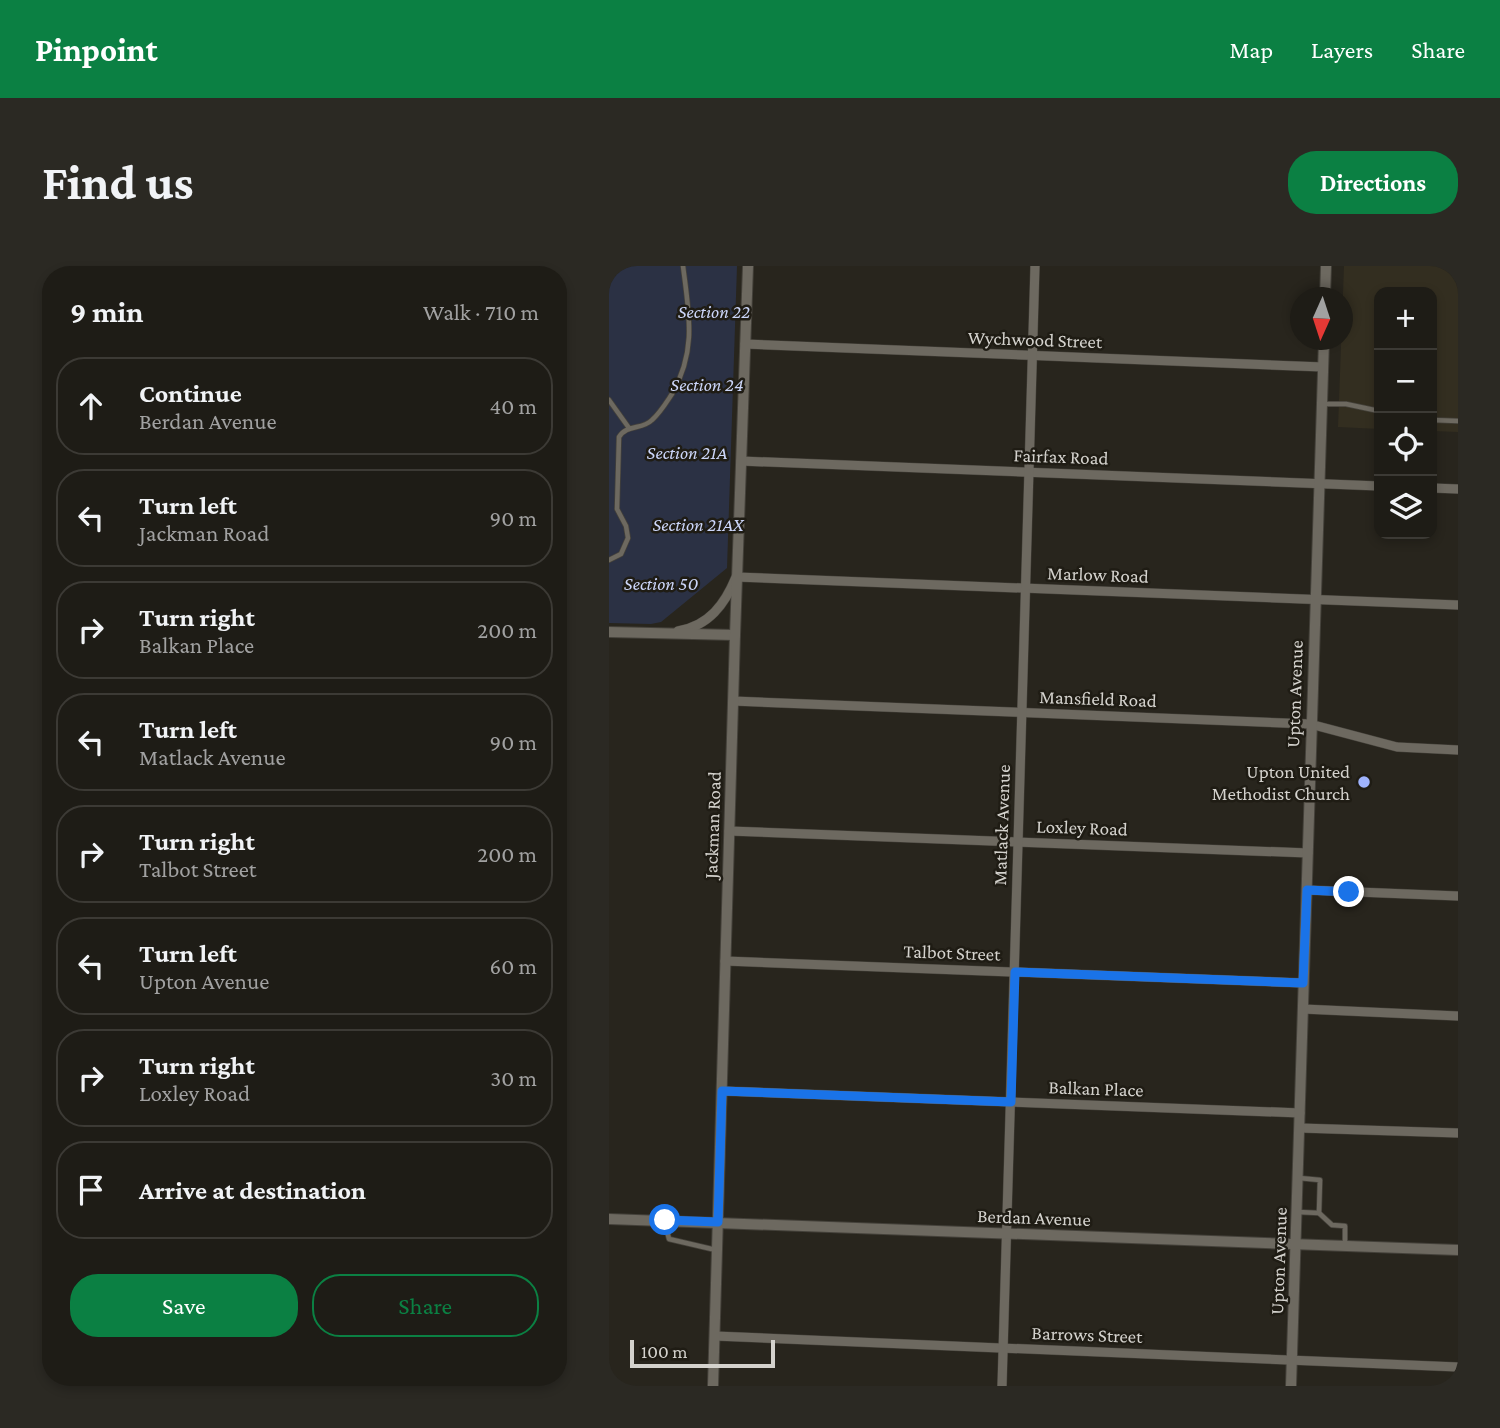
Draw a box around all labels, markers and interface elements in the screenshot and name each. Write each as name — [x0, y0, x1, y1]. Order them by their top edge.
text: Pinpoint — [35, 31, 158, 68]
text: Map — [1229, 36, 1273, 63]
text: Layers — [1311, 36, 1373, 63]
text: Share — [1411, 36, 1465, 63]
button: Directions — [1288, 151, 1458, 214]
text: Find us — [42, 155, 194, 210]
north arrow — [1290, 287, 1353, 350]
map controls — [1374, 287, 1437, 539]
button: + — [1374, 287, 1437, 350]
text: 9 min — [70, 295, 143, 328]
text: Walk · 710 m — [423, 299, 539, 325]
park label: Section 22 — [678, 301, 750, 322]
street label: Wychwood Street — [967, 327, 1103, 352]
button: − — [1374, 350, 1437, 413]
park label: Section 24 — [670, 374, 744, 395]
text: Continue — [139, 379, 242, 408]
icon: ahead — [72, 387, 110, 425]
text: 40 m — [489, 393, 537, 419]
text: Berdan Avenue — [139, 408, 277, 434]
button: locate — [1374, 413, 1437, 476]
park label: Section 21A — [647, 442, 728, 463]
street label: Fairfax Road — [1013, 444, 1109, 469]
button: layers — [1374, 476, 1437, 539]
text: Turn left — [139, 491, 237, 520]
icon: left — [72, 499, 110, 537]
text: 90 m — [490, 505, 537, 531]
park label: Section 21AX — [652, 514, 745, 535]
text: Jackman Road — [139, 520, 269, 546]
street label: Marlow Road — [1047, 562, 1149, 587]
park label: Section 50 — [624, 573, 698, 594]
text: Turn right — [139, 603, 255, 632]
icon: right — [72, 611, 110, 649]
text: 200 m — [477, 617, 537, 643]
text: Balkan Place — [139, 632, 254, 658]
street label: Upton Avenue — [1282, 640, 1307, 748]
street label: Mansfield Road — [1039, 686, 1157, 711]
text: Turn left — [139, 715, 237, 744]
icon: left — [72, 723, 110, 761]
text: 90 m — [490, 729, 537, 755]
text: Matlack Avenue — [139, 744, 286, 770]
place label: Upton United Methodist Church — [1212, 761, 1350, 804]
street label: Matlack Avenue — [989, 764, 1014, 886]
street label: Jackman Road — [700, 771, 725, 881]
marker: Upton United Methodist Church — [1356, 774, 1372, 790]
street label: Loxley Road — [1036, 815, 1128, 840]
text: Turn right — [139, 827, 255, 856]
icon: right — [72, 835, 110, 873]
text: 200 m — [477, 841, 537, 867]
text: Talbot Street — [139, 856, 256, 882]
route end — [1333, 876, 1364, 907]
text: Turn left — [139, 939, 237, 968]
street label: Talbot Street — [903, 940, 1002, 965]
icon: left — [72, 947, 110, 985]
text: 60 m — [490, 953, 537, 979]
text: Upton Avenue — [139, 968, 269, 994]
text: Turn right — [139, 1051, 255, 1080]
icon: right — [72, 1059, 110, 1097]
text: 30 m — [490, 1065, 537, 1091]
street label: Balkan Place — [1048, 1076, 1144, 1101]
text: Loxley Road — [139, 1080, 250, 1106]
icon: arrive — [72, 1171, 110, 1209]
text: Arrive at destination — [139, 1176, 366, 1205]
route start — [649, 1204, 680, 1235]
street label: Berdan Avenue — [977, 1205, 1091, 1230]
street label: Upton Avenue — [1266, 1207, 1291, 1315]
button: Save — [70, 1274, 298, 1337]
button: Share — [312, 1274, 539, 1337]
street label: Barrows Street — [1031, 1322, 1144, 1347]
scale bar — [630, 1337, 775, 1369]
text: 100 m — [641, 1341, 688, 1362]

